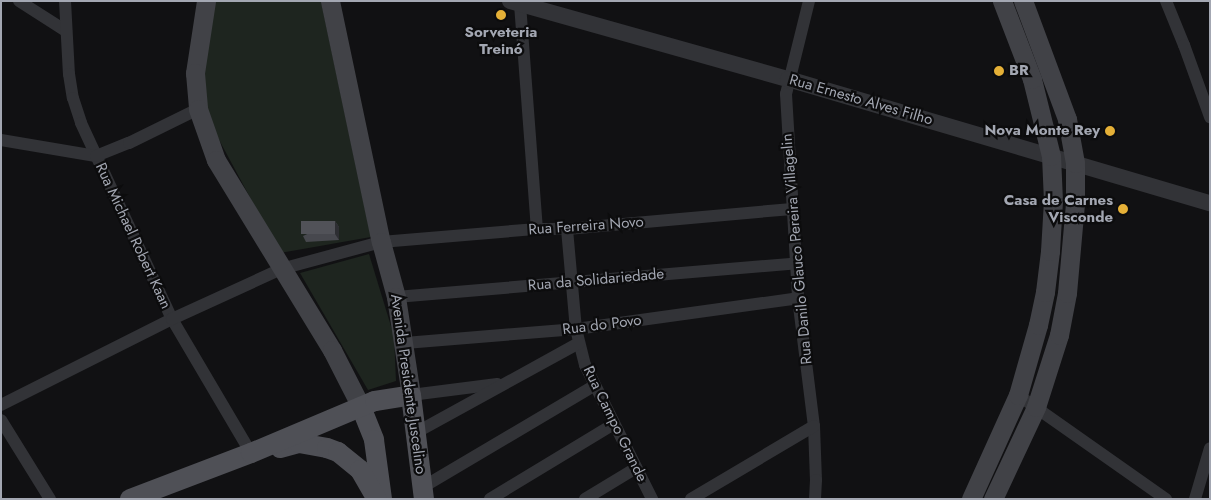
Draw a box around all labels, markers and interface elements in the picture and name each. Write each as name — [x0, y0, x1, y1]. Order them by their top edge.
marker: Sorveteria Treinó — [495, 9, 507, 21]
place label: Sorveteria Treinó — [465, 23, 537, 58]
place label: BR — [1009, 62, 1029, 80]
marker: BR — [993, 65, 1005, 77]
street label: Rua Ernesto Alves Filho — [787, 71, 935, 129]
place label: Nova Monte Rey — [984, 122, 1100, 140]
marker: Nova Monte Rey — [1104, 125, 1116, 137]
street label: Rua Danilo Glauco Pereira Villagelin — [778, 133, 816, 365]
street label: Rua Michael Robert Kaan — [91, 160, 175, 312]
place label: Casa de Carnes Visconde — [1004, 191, 1113, 226]
marker: Casa de Carnes Visconde — [1117, 203, 1129, 215]
street label: Rua Ferreira Novo — [528, 213, 644, 239]
street label: Rua da Solidariedade — [527, 265, 665, 295]
street label: Avenida Presidente Juscelino — [386, 293, 430, 475]
street label: Rua do Povo — [561, 311, 643, 339]
street label: Rua Campo Grande — [579, 363, 651, 485]

